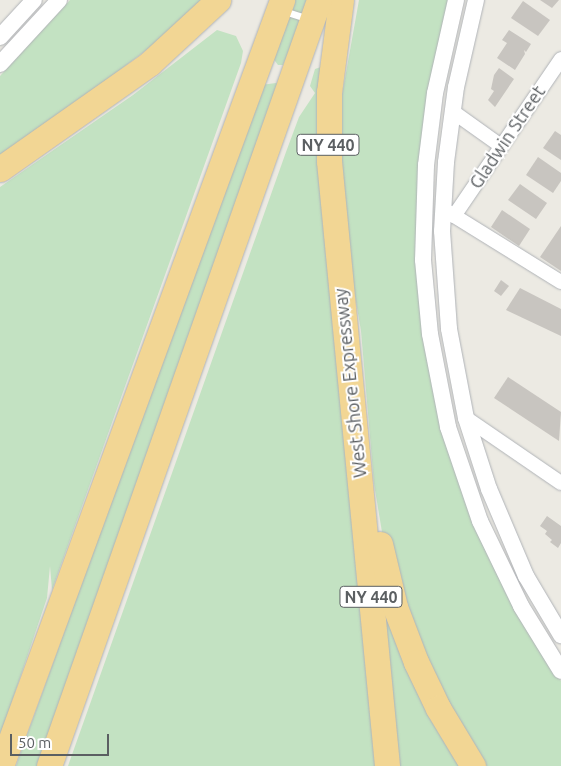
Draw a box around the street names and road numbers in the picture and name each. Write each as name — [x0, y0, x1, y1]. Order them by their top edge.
street label: Gladwin Street — [465, 81, 549, 193]
road number: NY 440 — [296, 132, 360, 158]
street label: West Shore Expressway — [329, 287, 371, 479]
road number: NY 440 — [338, 584, 404, 610]

